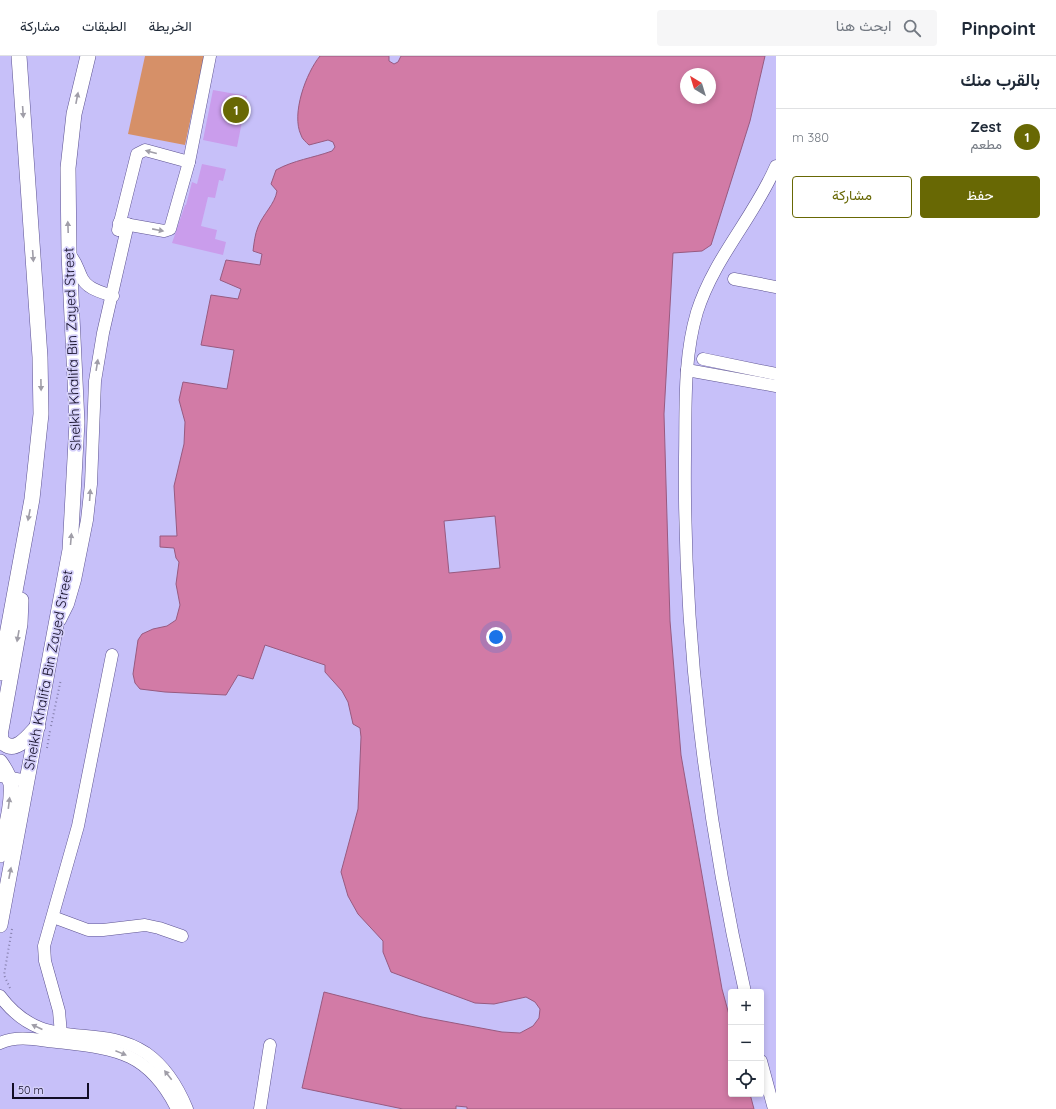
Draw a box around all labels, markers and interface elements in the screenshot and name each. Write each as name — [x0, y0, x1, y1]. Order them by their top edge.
search box — [657, 10, 937, 46]
text: ابحث هنا — [836, 16, 891, 35]
text: Pinpoint — [961, 16, 1036, 40]
text: مشاركة — [20, 17, 60, 35]
text: الطبقات — [82, 17, 126, 35]
text: الخريطة — [148, 17, 192, 35]
icon: search — [901, 17, 923, 39]
north arrow — [680, 68, 716, 104]
text: بالقرب منك — [961, 69, 1040, 90]
one-way arrow — [75, 92, 81, 104]
pin: 1 — [223, 95, 249, 125]
one-way arrow — [20, 106, 27, 118]
text: Zest — [970, 117, 1002, 136]
text: 380 m — [792, 129, 829, 145]
text: 1 — [1024, 129, 1030, 145]
text: مطعم — [971, 136, 1002, 152]
one-way arrow — [145, 149, 157, 155]
button: مشاركة — [792, 176, 912, 218]
button: حفظ — [920, 176, 1040, 218]
one-way arrow — [65, 220, 71, 233]
one-way arrow — [152, 227, 164, 233]
street label: Sheikh Khalifa Bin Zayed Street — [59, 247, 85, 451]
one-way arrow — [29, 250, 36, 262]
one-way arrow — [94, 359, 100, 371]
one-way arrow — [38, 379, 44, 392]
one-way arrow — [87, 488, 94, 501]
one-way arrow — [26, 508, 32, 521]
one-way arrow — [68, 533, 75, 545]
street label: Sheikh Khalifa Bin Zayed Street — [20, 568, 76, 771]
your location — [486, 627, 506, 647]
one-way arrow — [15, 630, 21, 642]
one-way arrow — [6, 797, 12, 809]
one-way arrow — [7, 867, 13, 879]
map controls — [728, 989, 764, 1097]
button: + — [728, 989, 764, 1025]
one-way arrow — [32, 1024, 43, 1030]
button: − — [728, 1025, 764, 1061]
one-way arrow — [115, 1050, 127, 1056]
button: locate — [728, 1061, 764, 1097]
one-way arrow — [164, 1070, 172, 1080]
scale bar — [12, 1081, 89, 1100]
text: 50 m — [18, 1083, 44, 1097]

